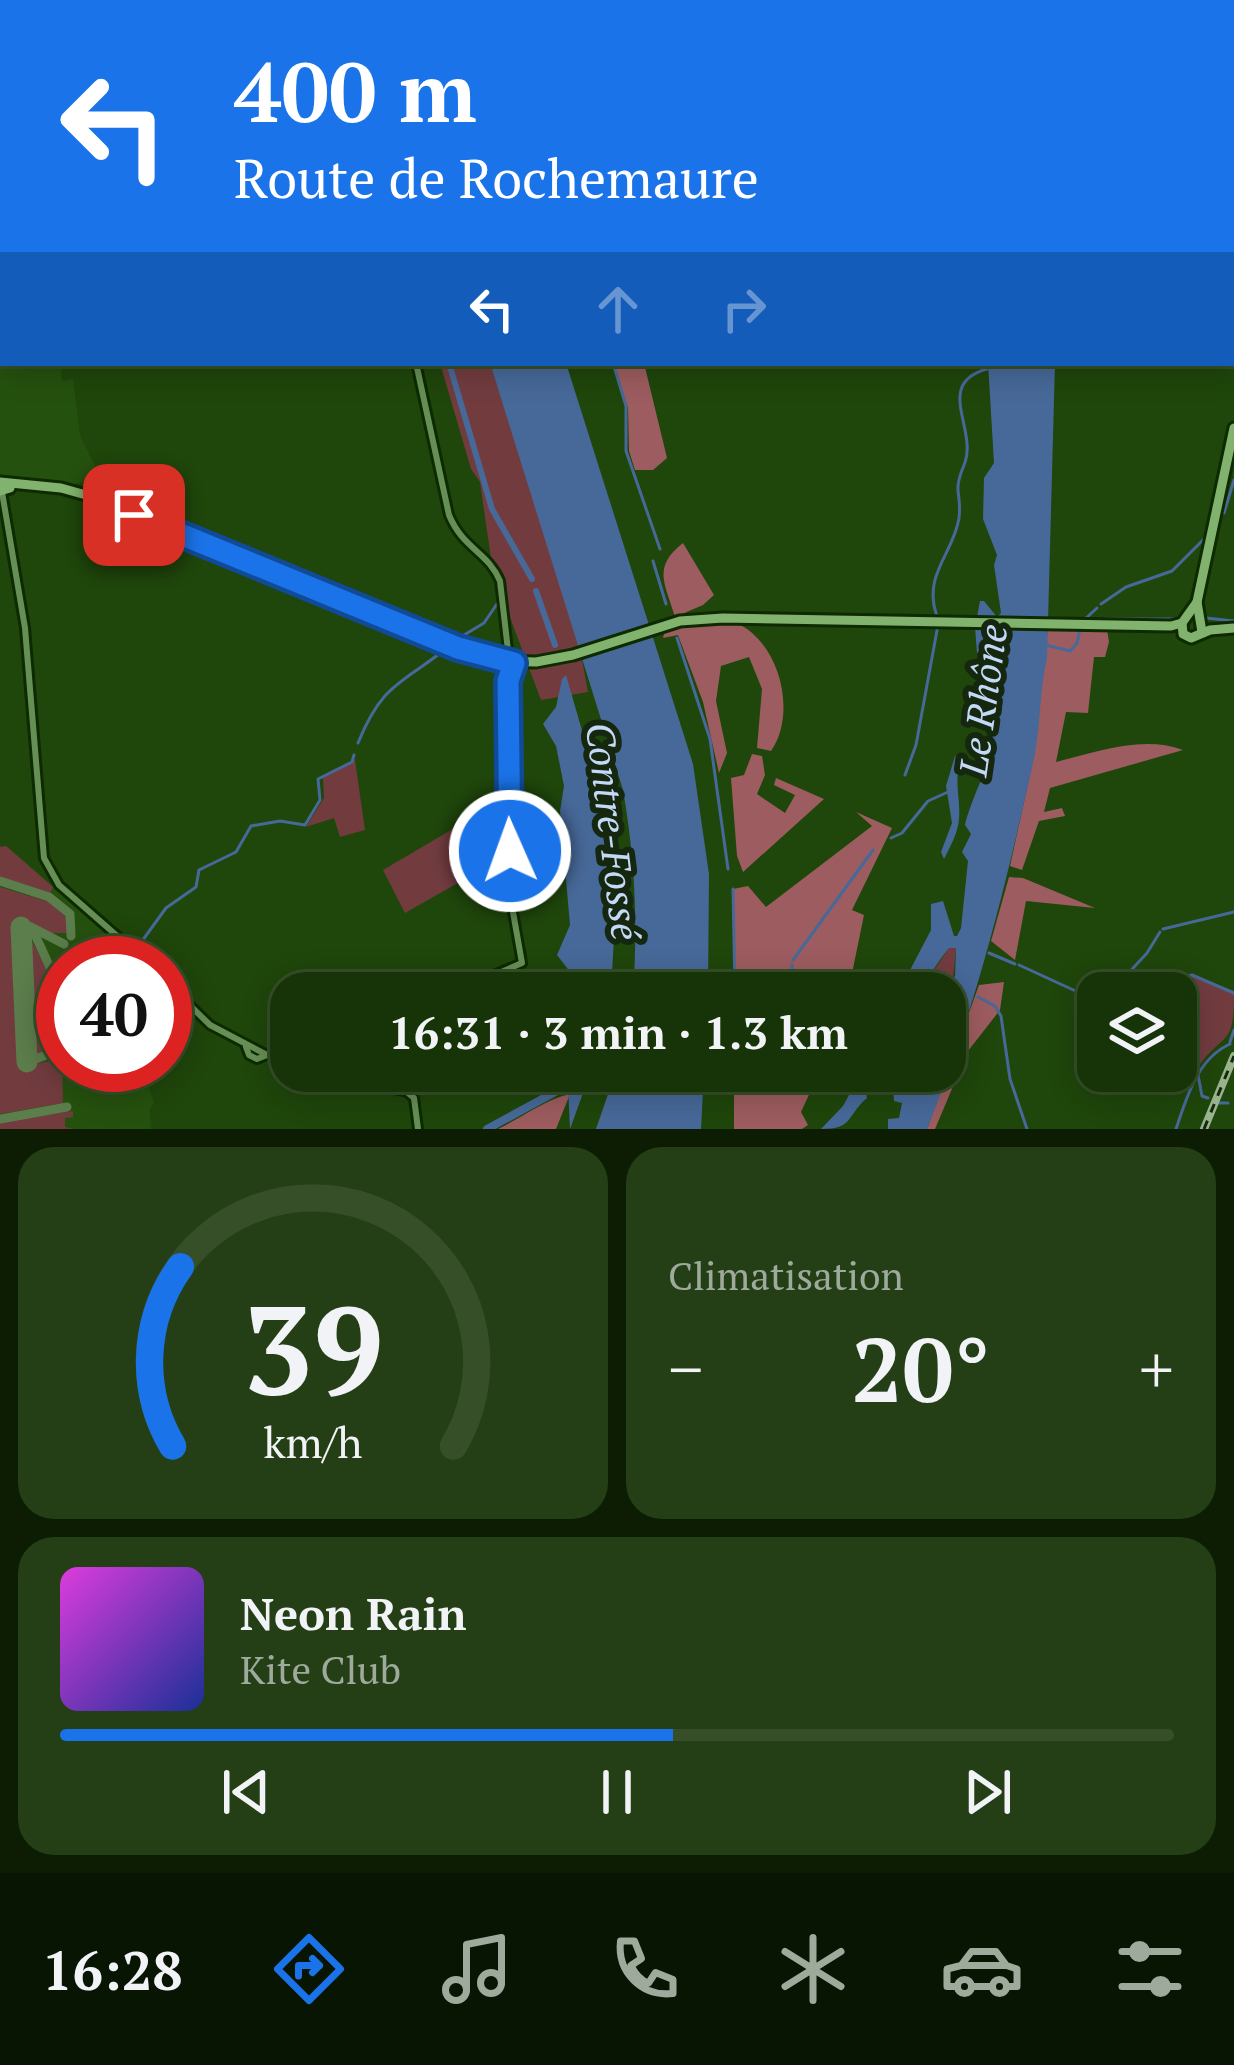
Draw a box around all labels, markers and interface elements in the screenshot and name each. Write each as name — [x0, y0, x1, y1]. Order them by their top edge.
text: 400 m — [234, 35, 477, 146]
icon: left — [36, 48, 192, 204]
text: Route de Rochemaure — [234, 142, 759, 213]
icon: left — [459, 276, 525, 342]
icon: ahead — [585, 276, 651, 342]
icon: right — [711, 276, 777, 342]
pin — [83, 464, 185, 566]
icon: arrive — [101, 482, 167, 548]
water label: Le Rhône — [945, 621, 1018, 780]
water label: Contre-Fossé — [575, 719, 653, 944]
position arrow — [447, 788, 573, 914]
speed limit sign: 40 — [36, 936, 192, 1092]
map controls — [1077, 972, 1197, 1092]
button: layers — [1077, 972, 1197, 1092]
text: 16:31 · 3 min · 1.3 km — [388, 1002, 848, 1062]
text: Climatisation — [668, 1249, 904, 1301]
text: 39 — [242, 1265, 384, 1431]
text: 20° — [852, 1308, 990, 1428]
text: − — [668, 1324, 703, 1412]
text: + — [1139, 1324, 1174, 1412]
text: km/h — [263, 1413, 363, 1470]
text: Neon Rain — [240, 1583, 467, 1643]
text: Kite Club — [240, 1643, 401, 1695]
icon: previous — [213, 1759, 279, 1825]
icon: pause — [584, 1759, 650, 1825]
icon: next — [955, 1759, 1021, 1825]
icon: directions — [267, 1927, 351, 2011]
icon: music — [435, 1927, 519, 2011]
icon: phone — [603, 1927, 687, 2011]
icon: climate — [771, 1927, 855, 2011]
icon: car — [940, 1927, 1024, 2011]
icon: filters — [1108, 1927, 1192, 2011]
text: 16:28 — [42, 1934, 183, 2005]

